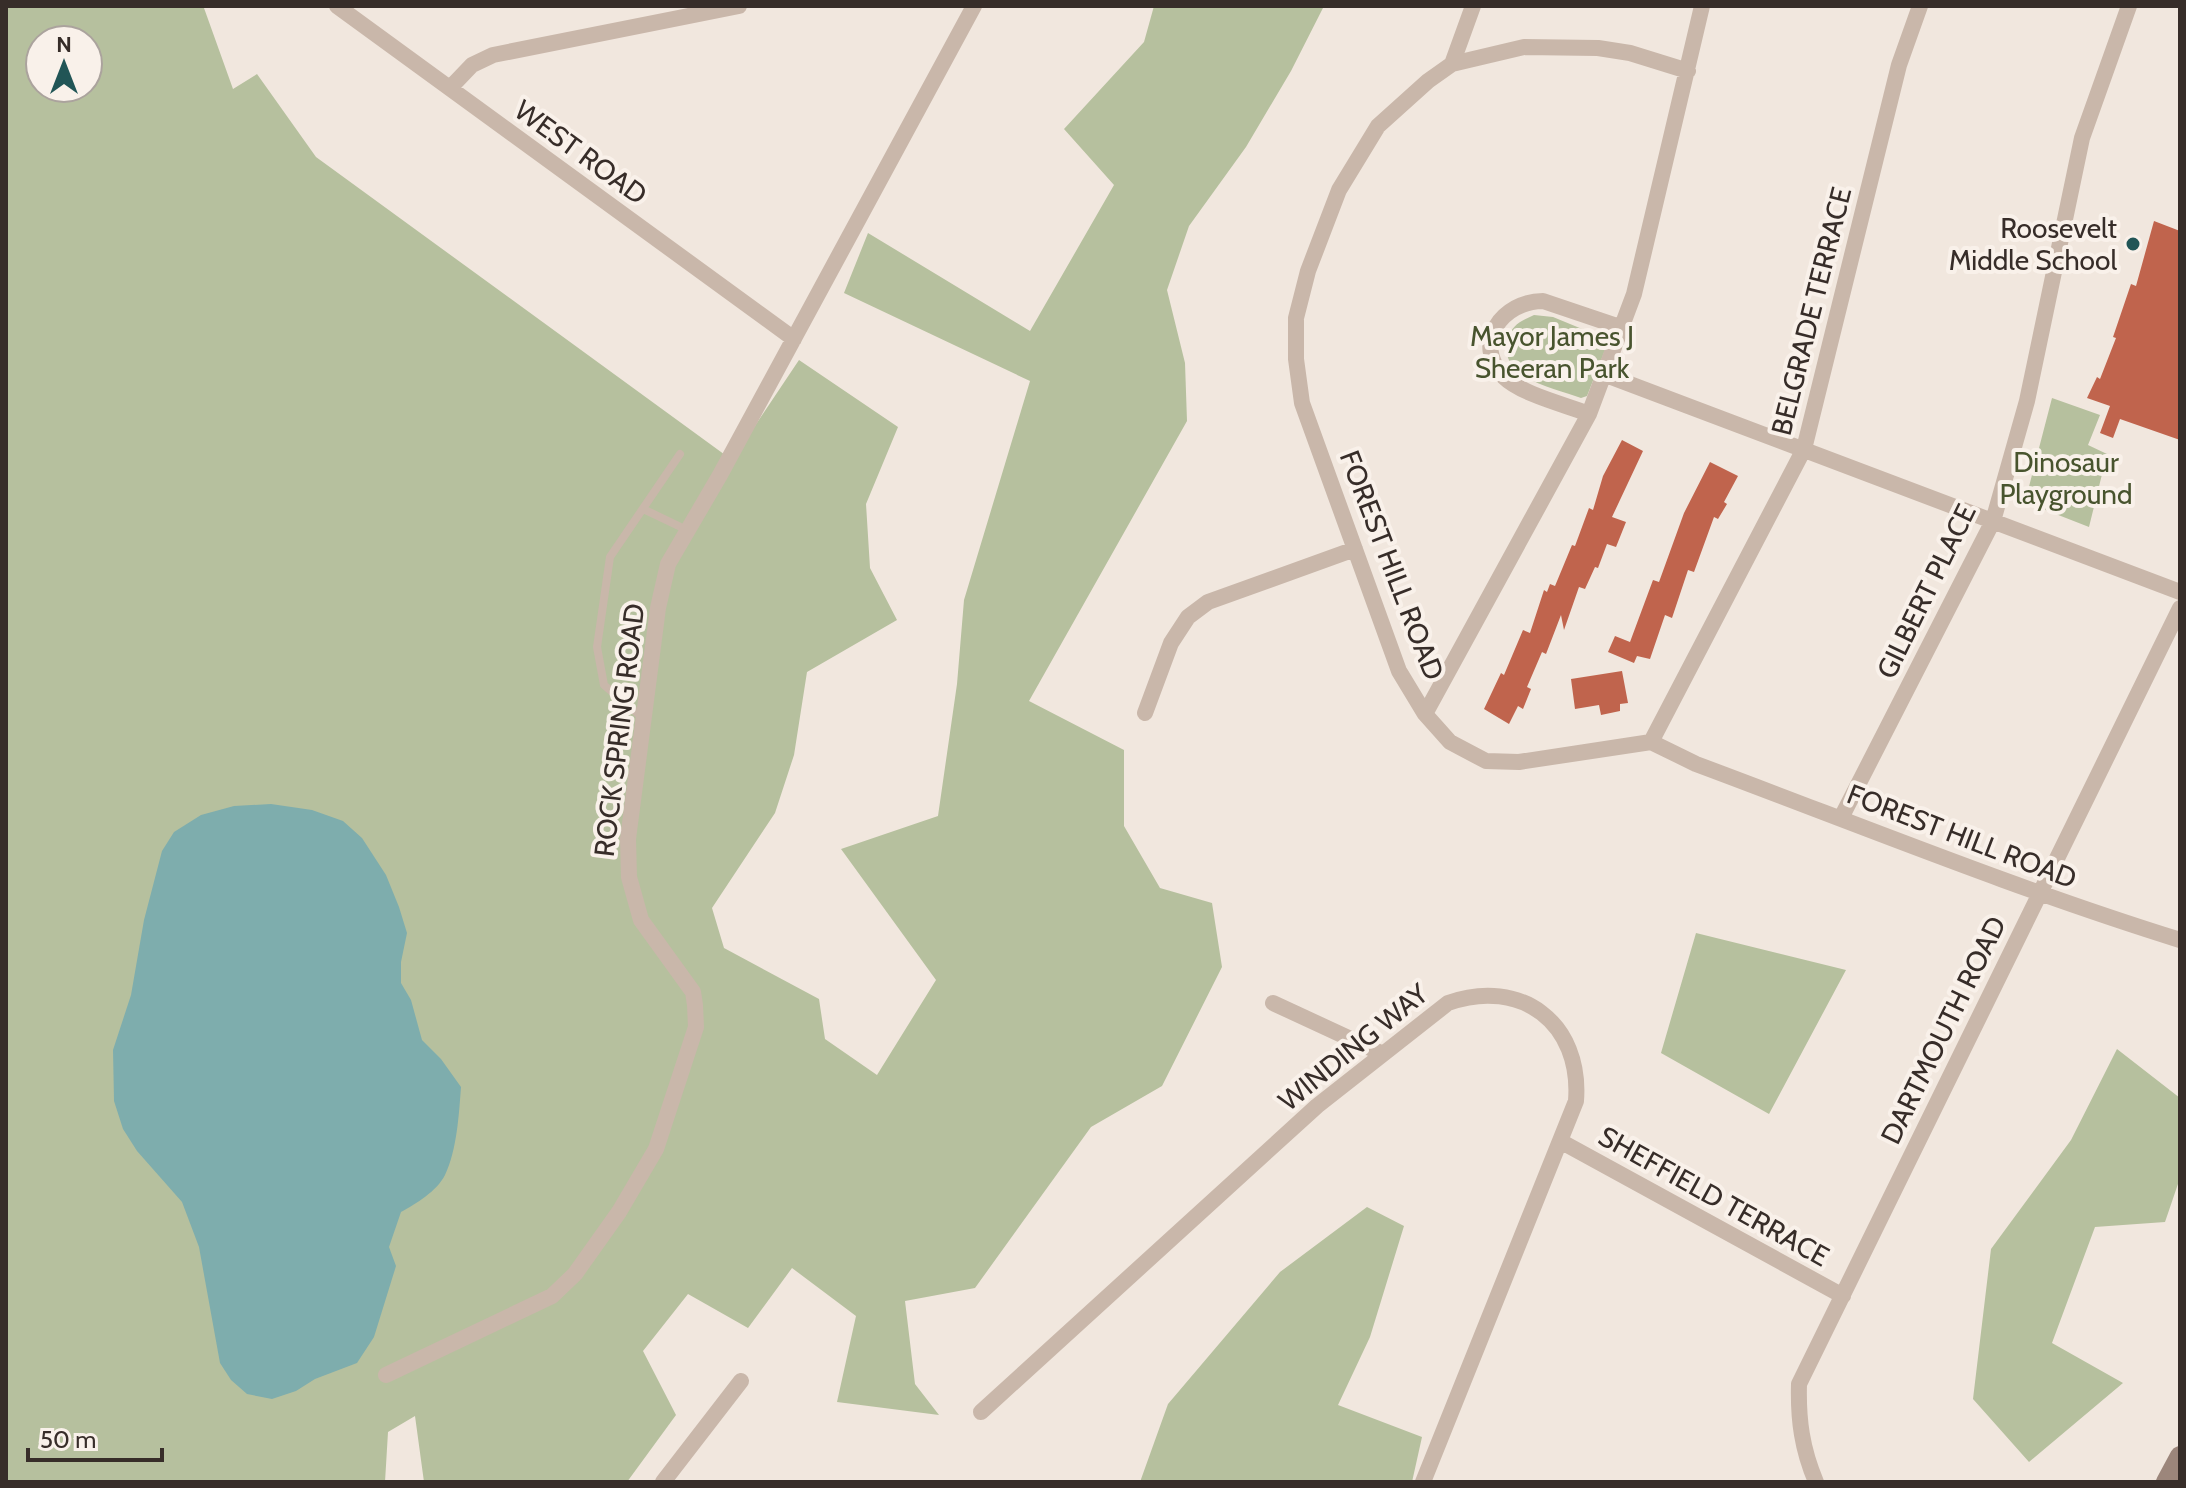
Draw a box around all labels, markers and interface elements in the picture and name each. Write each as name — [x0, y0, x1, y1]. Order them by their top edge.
north arrow — [24, 24, 104, 104]
text: N — [56, 31, 72, 58]
street label: WEST ROAD — [508, 93, 654, 211]
street label: BELGRADE TERRACE — [1764, 183, 1858, 439]
place label: Roosevelt Middle School — [1949, 211, 2117, 277]
marker: Roosevelt Middle School — [2124, 235, 2142, 253]
park label: Mayor James J Sheeran Park — [1470, 319, 1634, 385]
street label: FOREST HILL ROAD — [1333, 445, 1451, 685]
park label: Dinosaur Playground — [1999, 445, 2133, 511]
street label: GILBERT PLACE — [1869, 498, 1983, 684]
street label: ROCK SPRING ROAD — [587, 601, 651, 859]
street label: FOREST HILL ROAD — [1842, 777, 2082, 895]
street label: DARTMOUTH ROAD — [1873, 911, 2013, 1149]
street label: WINDING WAY — [1271, 976, 1435, 1118]
street label: SHEFFIELD TERRACE — [1593, 1119, 1835, 1273]
scale bar — [28, 1412, 162, 1462]
text: 50 m — [40, 1425, 96, 1454]

